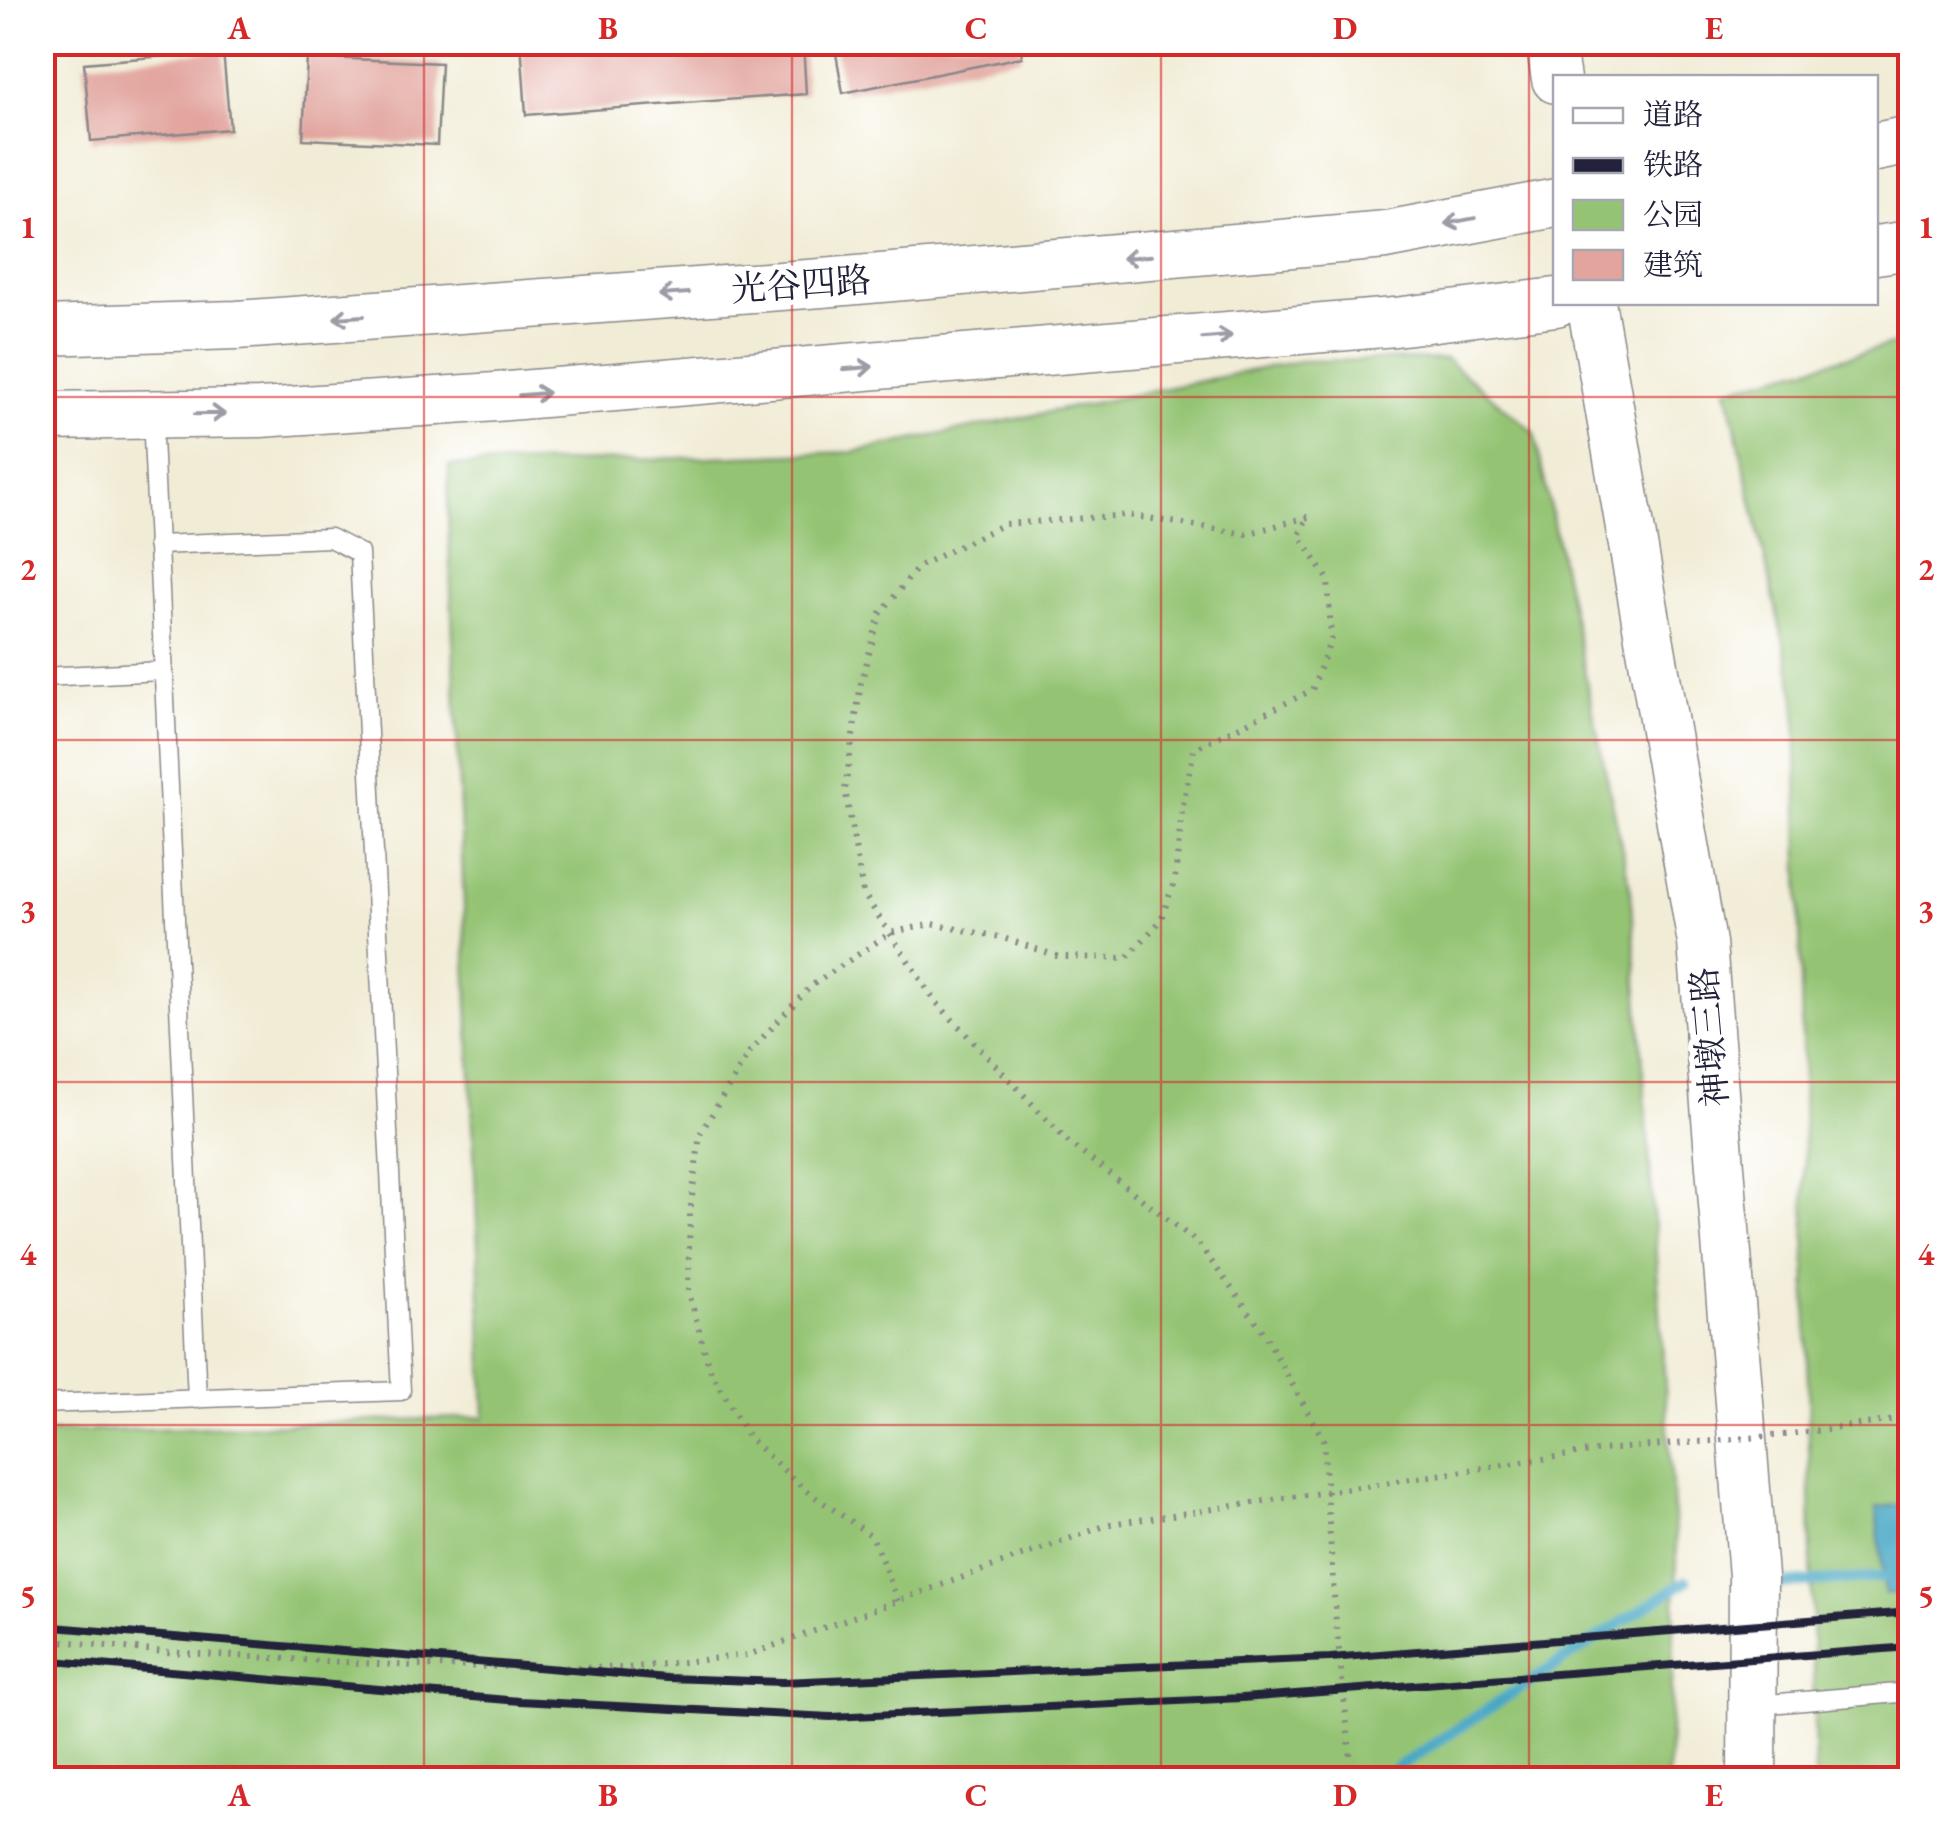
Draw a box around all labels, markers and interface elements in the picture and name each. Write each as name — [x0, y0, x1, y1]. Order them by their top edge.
text: A — [226, 7, 251, 49]
text: B — [598, 7, 618, 49]
text: C — [965, 7, 987, 49]
text: D — [1333, 7, 1357, 49]
text: E — [1705, 7, 1723, 49]
legend — [1553, 75, 1878, 305]
text: 道路 — [1643, 95, 1703, 134]
text: 铁路 — [1643, 145, 1703, 184]
text: 公园 — [1643, 195, 1703, 234]
text: 1 — [20, 206, 36, 248]
text: 1 — [1918, 206, 1934, 248]
one-way arrow — [1445, 213, 1477, 232]
text: 建筑 — [1643, 245, 1703, 284]
one-way arrow — [1121, 247, 1154, 266]
street label: 光谷四路 — [730, 257, 872, 311]
one-way arrow — [658, 285, 690, 304]
one-way arrow — [334, 308, 366, 327]
one-way arrow — [1200, 327, 1232, 346]
one-way arrow — [842, 358, 874, 377]
one-way arrow — [518, 385, 550, 404]
one-way arrow — [192, 404, 225, 424]
text: 2 — [20, 548, 37, 590]
text: 2 — [1918, 548, 1935, 590]
text: 3 — [20, 890, 36, 932]
text: 3 — [1918, 890, 1934, 932]
street label: 神墩三路 — [1680, 965, 1738, 1109]
text: 4 — [20, 1233, 38, 1275]
text: 4 — [1918, 1233, 1936, 1275]
text: 5 — [20, 1575, 36, 1617]
text: 5 — [1918, 1575, 1934, 1617]
text: A — [226, 1774, 251, 1816]
text: B — [598, 1774, 618, 1816]
text: C — [965, 1774, 987, 1816]
text: D — [1333, 1774, 1357, 1816]
text: E — [1705, 1774, 1723, 1816]

